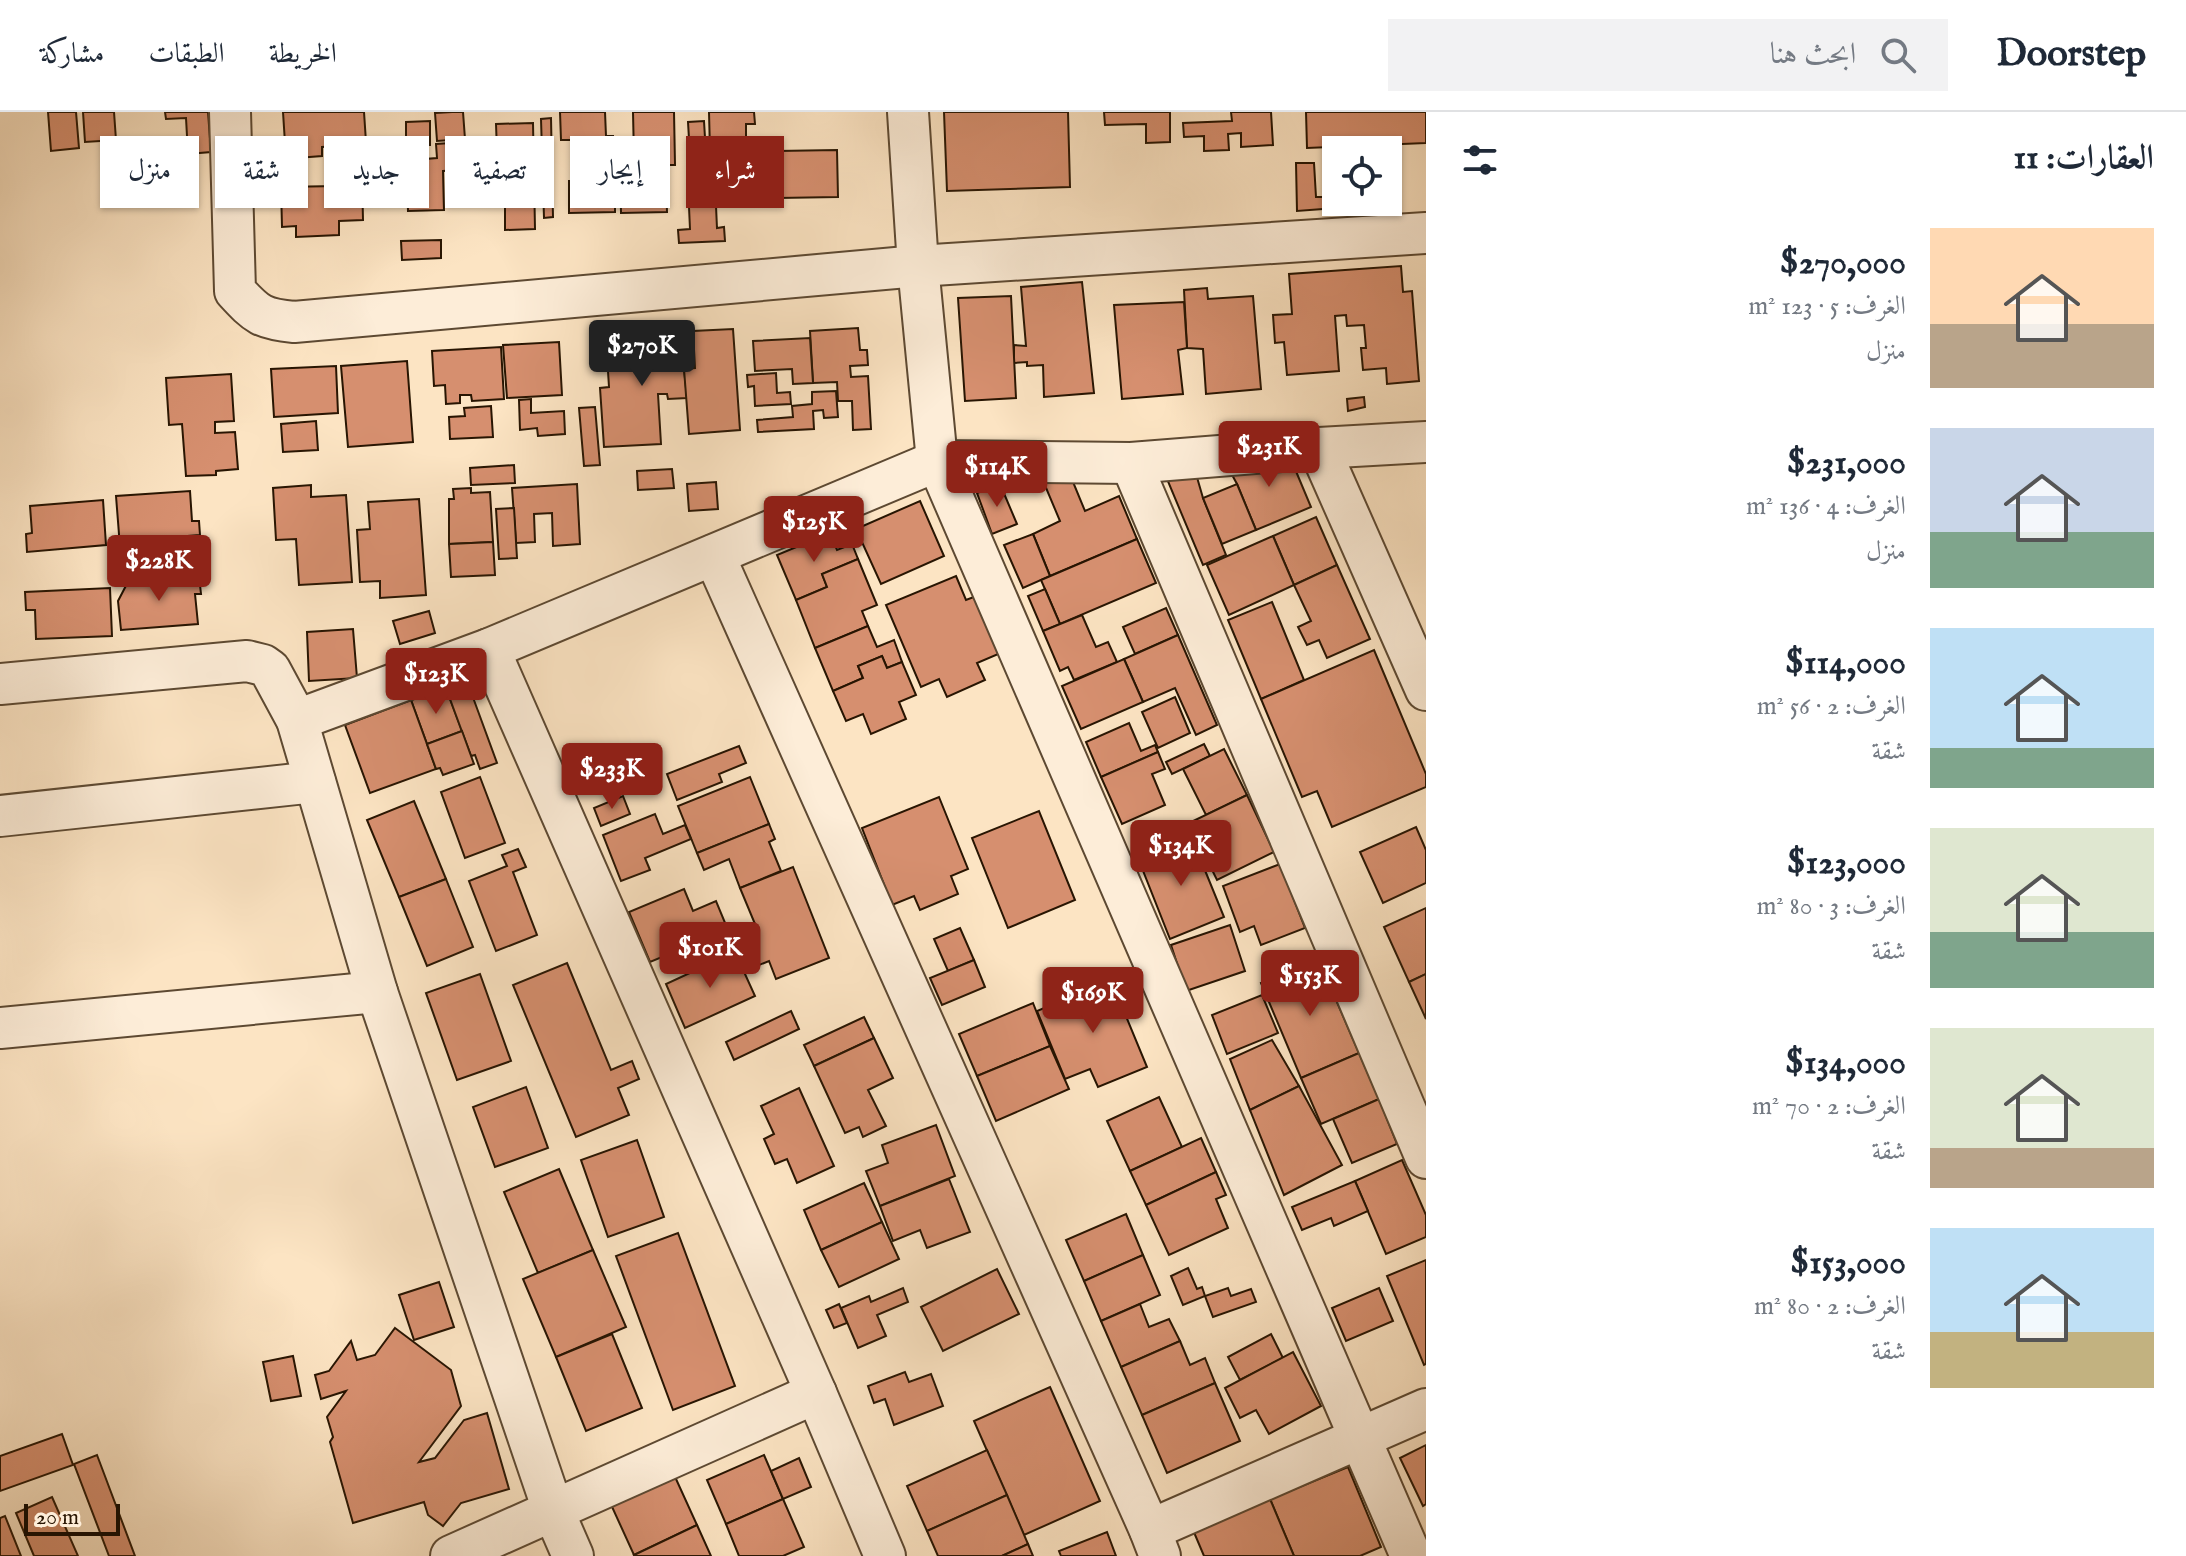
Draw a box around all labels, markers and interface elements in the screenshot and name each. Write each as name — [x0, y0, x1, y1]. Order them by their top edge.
search box — [1388, 19, 1948, 91]
text: Doorstep — [1996, 31, 2146, 79]
icon: search — [1876, 33, 1920, 77]
text: ابحث هنا — [1770, 36, 1856, 74]
text: مشاركة — [40, 37, 104, 72]
text: الطبقات — [148, 37, 225, 72]
text: الخريطة — [269, 37, 337, 72]
chip: منزل — [100, 136, 199, 208]
chip: شقة — [215, 136, 308, 208]
chip: جديد — [324, 136, 429, 208]
chip: تصفية — [445, 136, 554, 208]
chip: إيجار — [570, 136, 670, 208]
chip: شراء — [686, 136, 784, 208]
map controls — [1322, 136, 1402, 216]
button: locate — [1322, 136, 1402, 216]
text: العقارات: 11 — [2013, 137, 2154, 180]
icon: filters — [1458, 138, 1502, 182]
text: $270,000 — [1780, 242, 1906, 285]
icon: home — [1994, 260, 2090, 356]
text: الغرف: 5 · 123 m² — [1748, 290, 1906, 323]
pin: $270K — [586, 320, 698, 388]
text: $270K — [607, 329, 677, 362]
text: منزل — [1866, 335, 1906, 368]
pin: $231K — [1213, 421, 1325, 489]
text: $231K — [1237, 430, 1301, 463]
pin: $114K — [941, 441, 1053, 509]
text: $231,000 — [1787, 442, 1906, 485]
text: $114K — [964, 450, 1030, 483]
icon: home — [1994, 460, 2090, 556]
text: الغرف: 4 · 136 m² — [1746, 490, 1906, 523]
pin: $125K — [758, 496, 870, 564]
text: $125K — [782, 505, 846, 538]
pin: $228K — [103, 535, 215, 603]
text: منزل — [1866, 535, 1906, 568]
text: $228K — [125, 544, 193, 577]
text: $114,000 — [1785, 642, 1906, 685]
pin: $123K — [380, 648, 492, 716]
text: $123K — [404, 657, 468, 690]
icon: home — [1994, 660, 2090, 756]
text: الغرف: 2 · 56 m² — [1757, 690, 1906, 723]
text: شقة — [1872, 735, 1906, 768]
pin: $233K — [556, 743, 668, 811]
text: $233K — [580, 752, 644, 785]
pin: $134K — [1125, 820, 1237, 888]
text: $134K — [1148, 829, 1214, 862]
text: $123,000 — [1787, 842, 1906, 885]
icon: home — [1994, 860, 2090, 956]
text: الغرف: 3 · 80 m² — [1756, 890, 1906, 923]
pin: $101K — [654, 922, 766, 990]
text: $101K — [677, 931, 743, 964]
text: شقة — [1872, 935, 1906, 968]
pin: $153K — [1254, 950, 1366, 1018]
text: $153K — [1279, 959, 1341, 992]
pin: $169K — [1037, 967, 1149, 1035]
text: $169K — [1060, 976, 1126, 1009]
text: $134,000 — [1785, 1042, 1906, 1085]
icon: home — [1994, 1060, 2090, 1156]
text: الغرف: 2 · 70 m² — [1752, 1090, 1906, 1123]
text: شقة — [1872, 1135, 1906, 1168]
text: $153,000 — [1790, 1242, 1906, 1285]
icon: home — [1994, 1260, 2090, 1356]
text: الغرف: 2 · 80 m² — [1754, 1290, 1906, 1323]
text: شقة — [1872, 1335, 1906, 1368]
scale bar — [24, 1500, 120, 1536]
text: 20 m — [36, 1504, 79, 1532]

